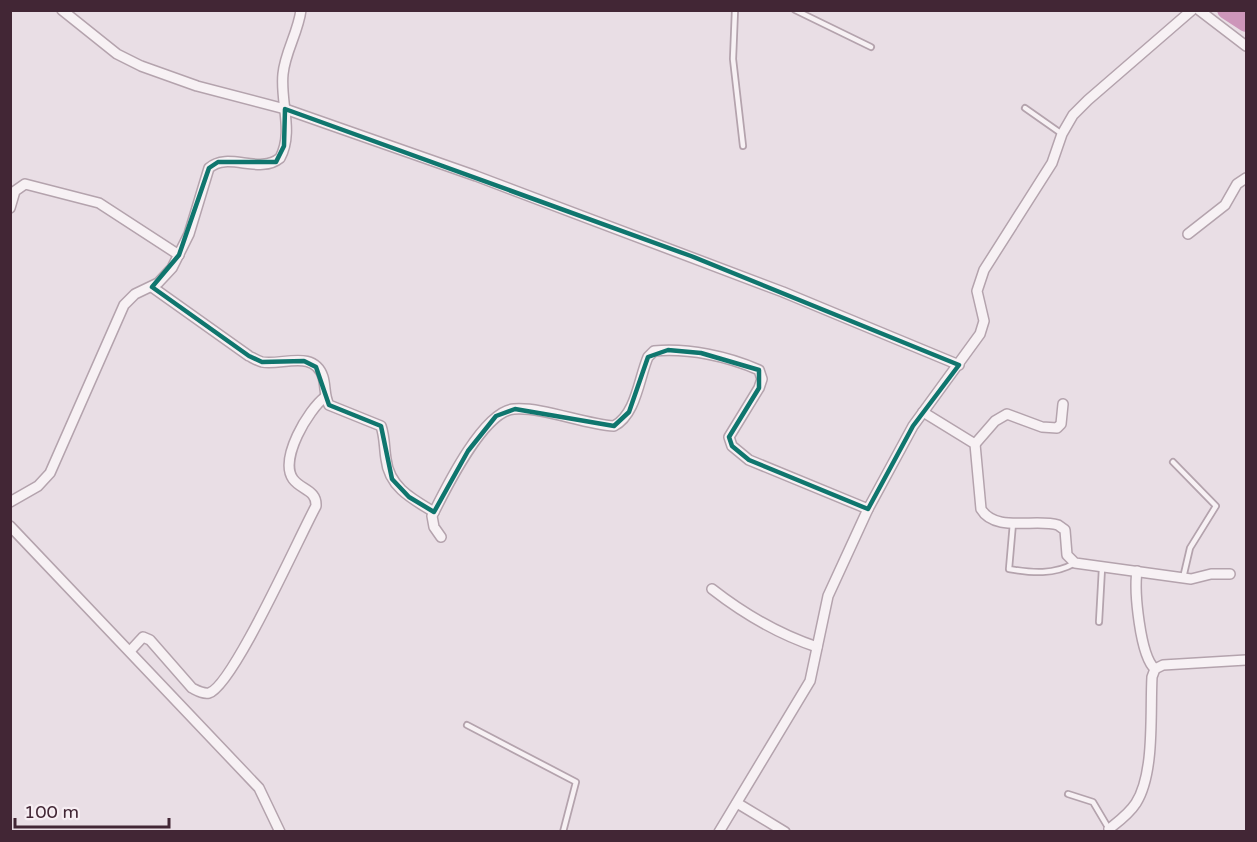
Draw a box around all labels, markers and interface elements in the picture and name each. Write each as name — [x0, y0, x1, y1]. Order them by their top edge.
scale bar — [15, 791, 170, 829]
text: 100 m — [24, 801, 79, 823]

